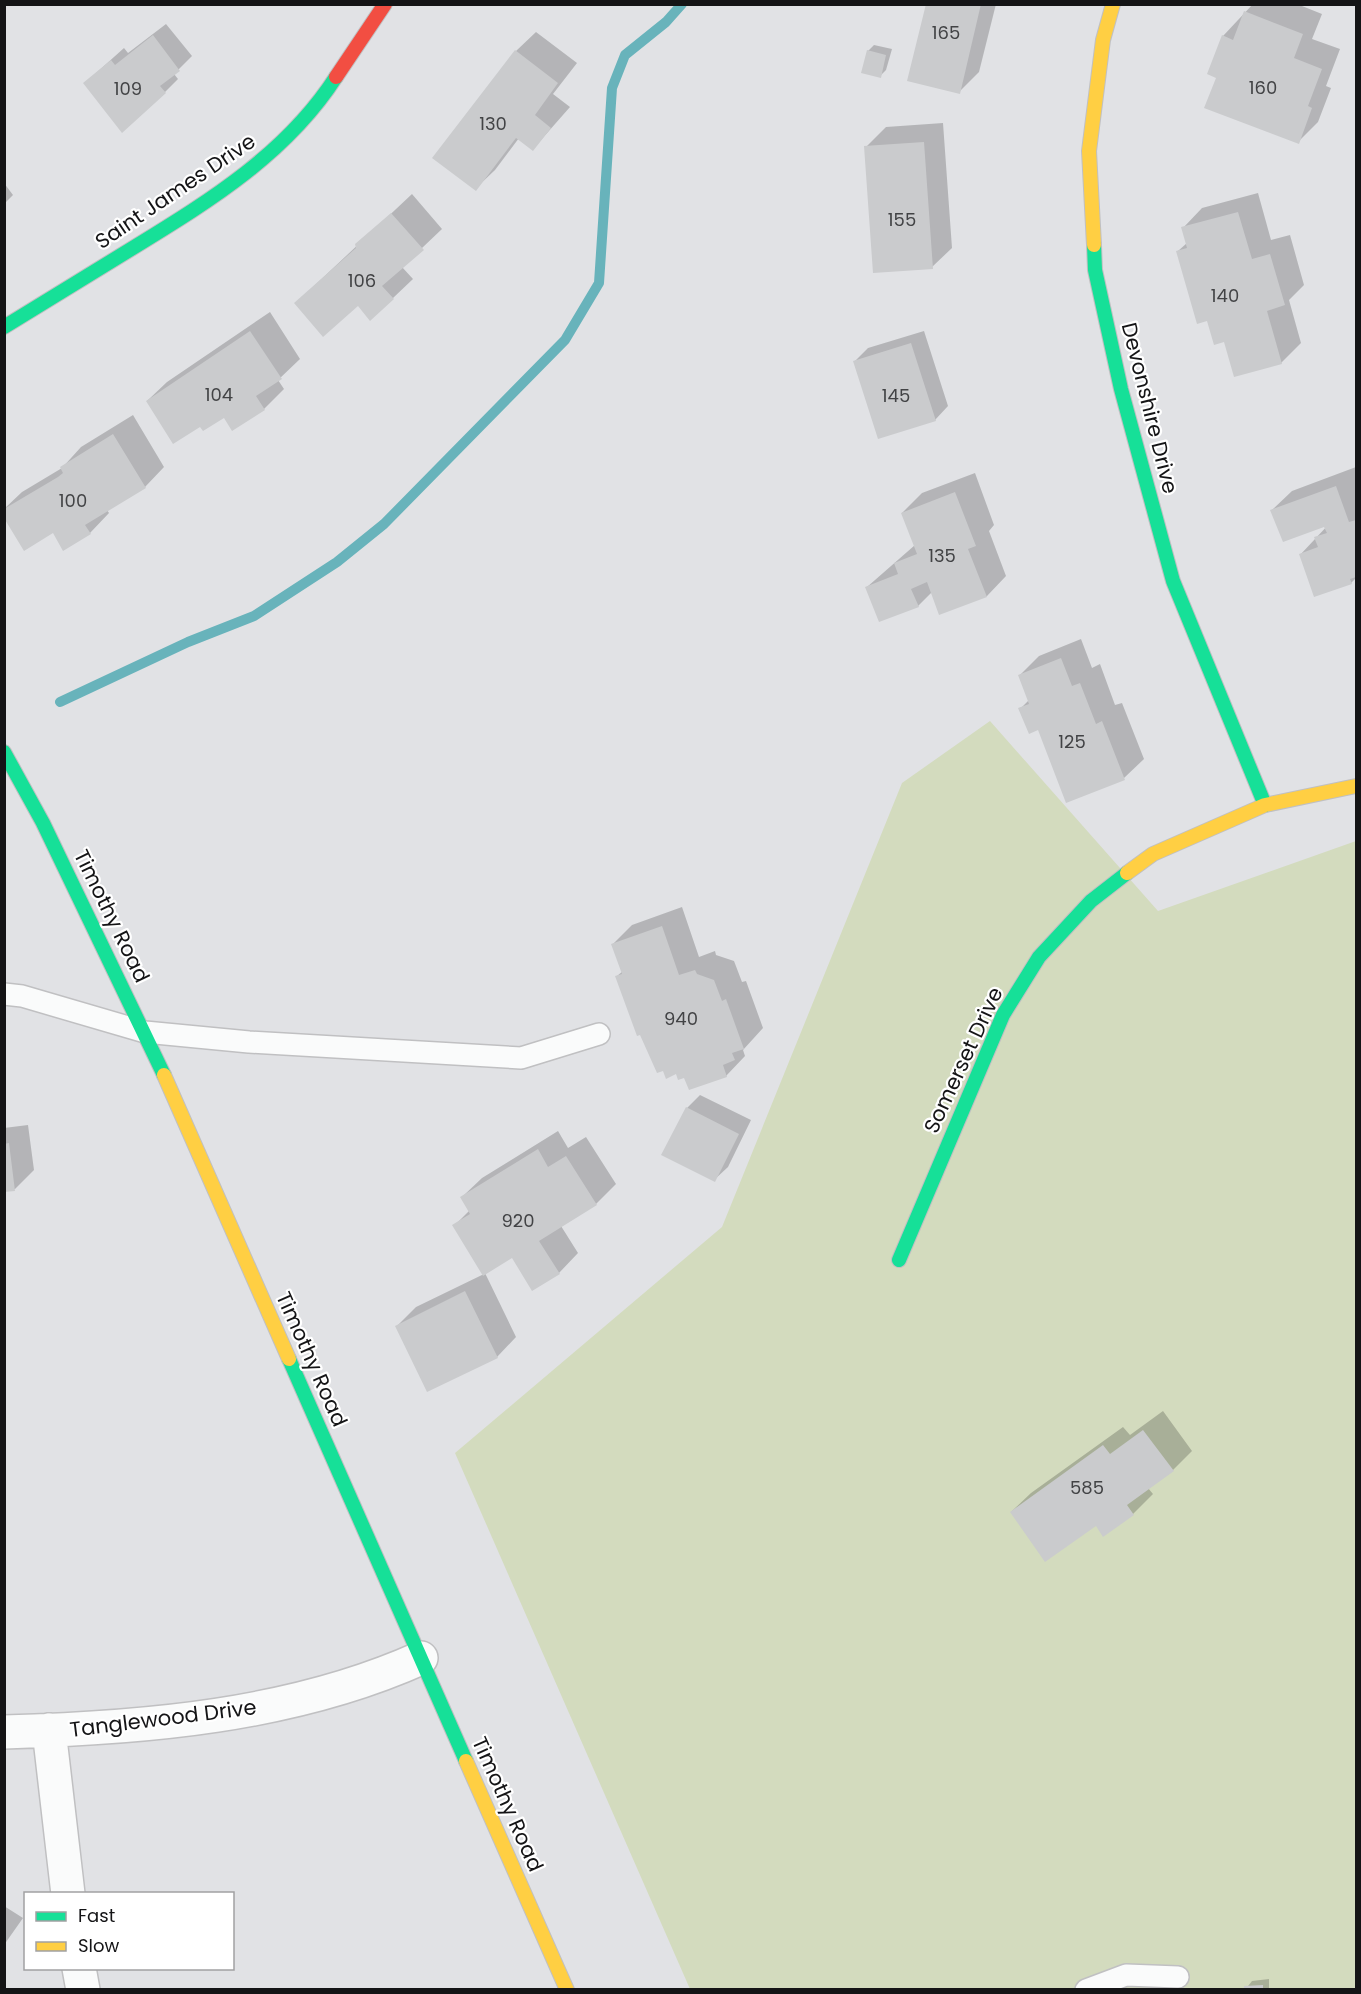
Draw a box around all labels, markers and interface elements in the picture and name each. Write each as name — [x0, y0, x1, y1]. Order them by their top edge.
house number: 165 — [932, 20, 960, 45]
house number: 160 — [1249, 75, 1277, 100]
house number: 109 — [114, 76, 142, 101]
house number: 130 — [479, 111, 507, 136]
street label: Saint James Drive — [89, 127, 261, 255]
house number: 155 — [888, 207, 916, 232]
house number: 106 — [348, 268, 376, 293]
house number: 140 — [1211, 283, 1239, 308]
street label: Devonshire Drive — [1115, 319, 1185, 497]
house number: 104 — [205, 382, 233, 407]
house number: 145 — [882, 383, 910, 408]
house number: 100 — [59, 488, 87, 513]
house number: 135 — [928, 543, 956, 568]
house number: 125 — [1058, 729, 1086, 754]
street label: Timothy Road — [67, 845, 157, 987]
street label: Somerset Drive — [916, 982, 1010, 1138]
house number: 940 — [664, 1006, 698, 1031]
house number: 920 — [502, 1208, 535, 1233]
street label: Timothy Road — [269, 1287, 355, 1431]
house number: 585 — [1070, 1475, 1104, 1500]
street label: Tanglewood Drive — [68, 1692, 258, 1744]
street label: Timothy Road — [465, 1732, 551, 1876]
legend — [24, 1892, 234, 1970]
text: Fast — [78, 1903, 115, 1928]
text: Slow — [78, 1933, 120, 1958]

